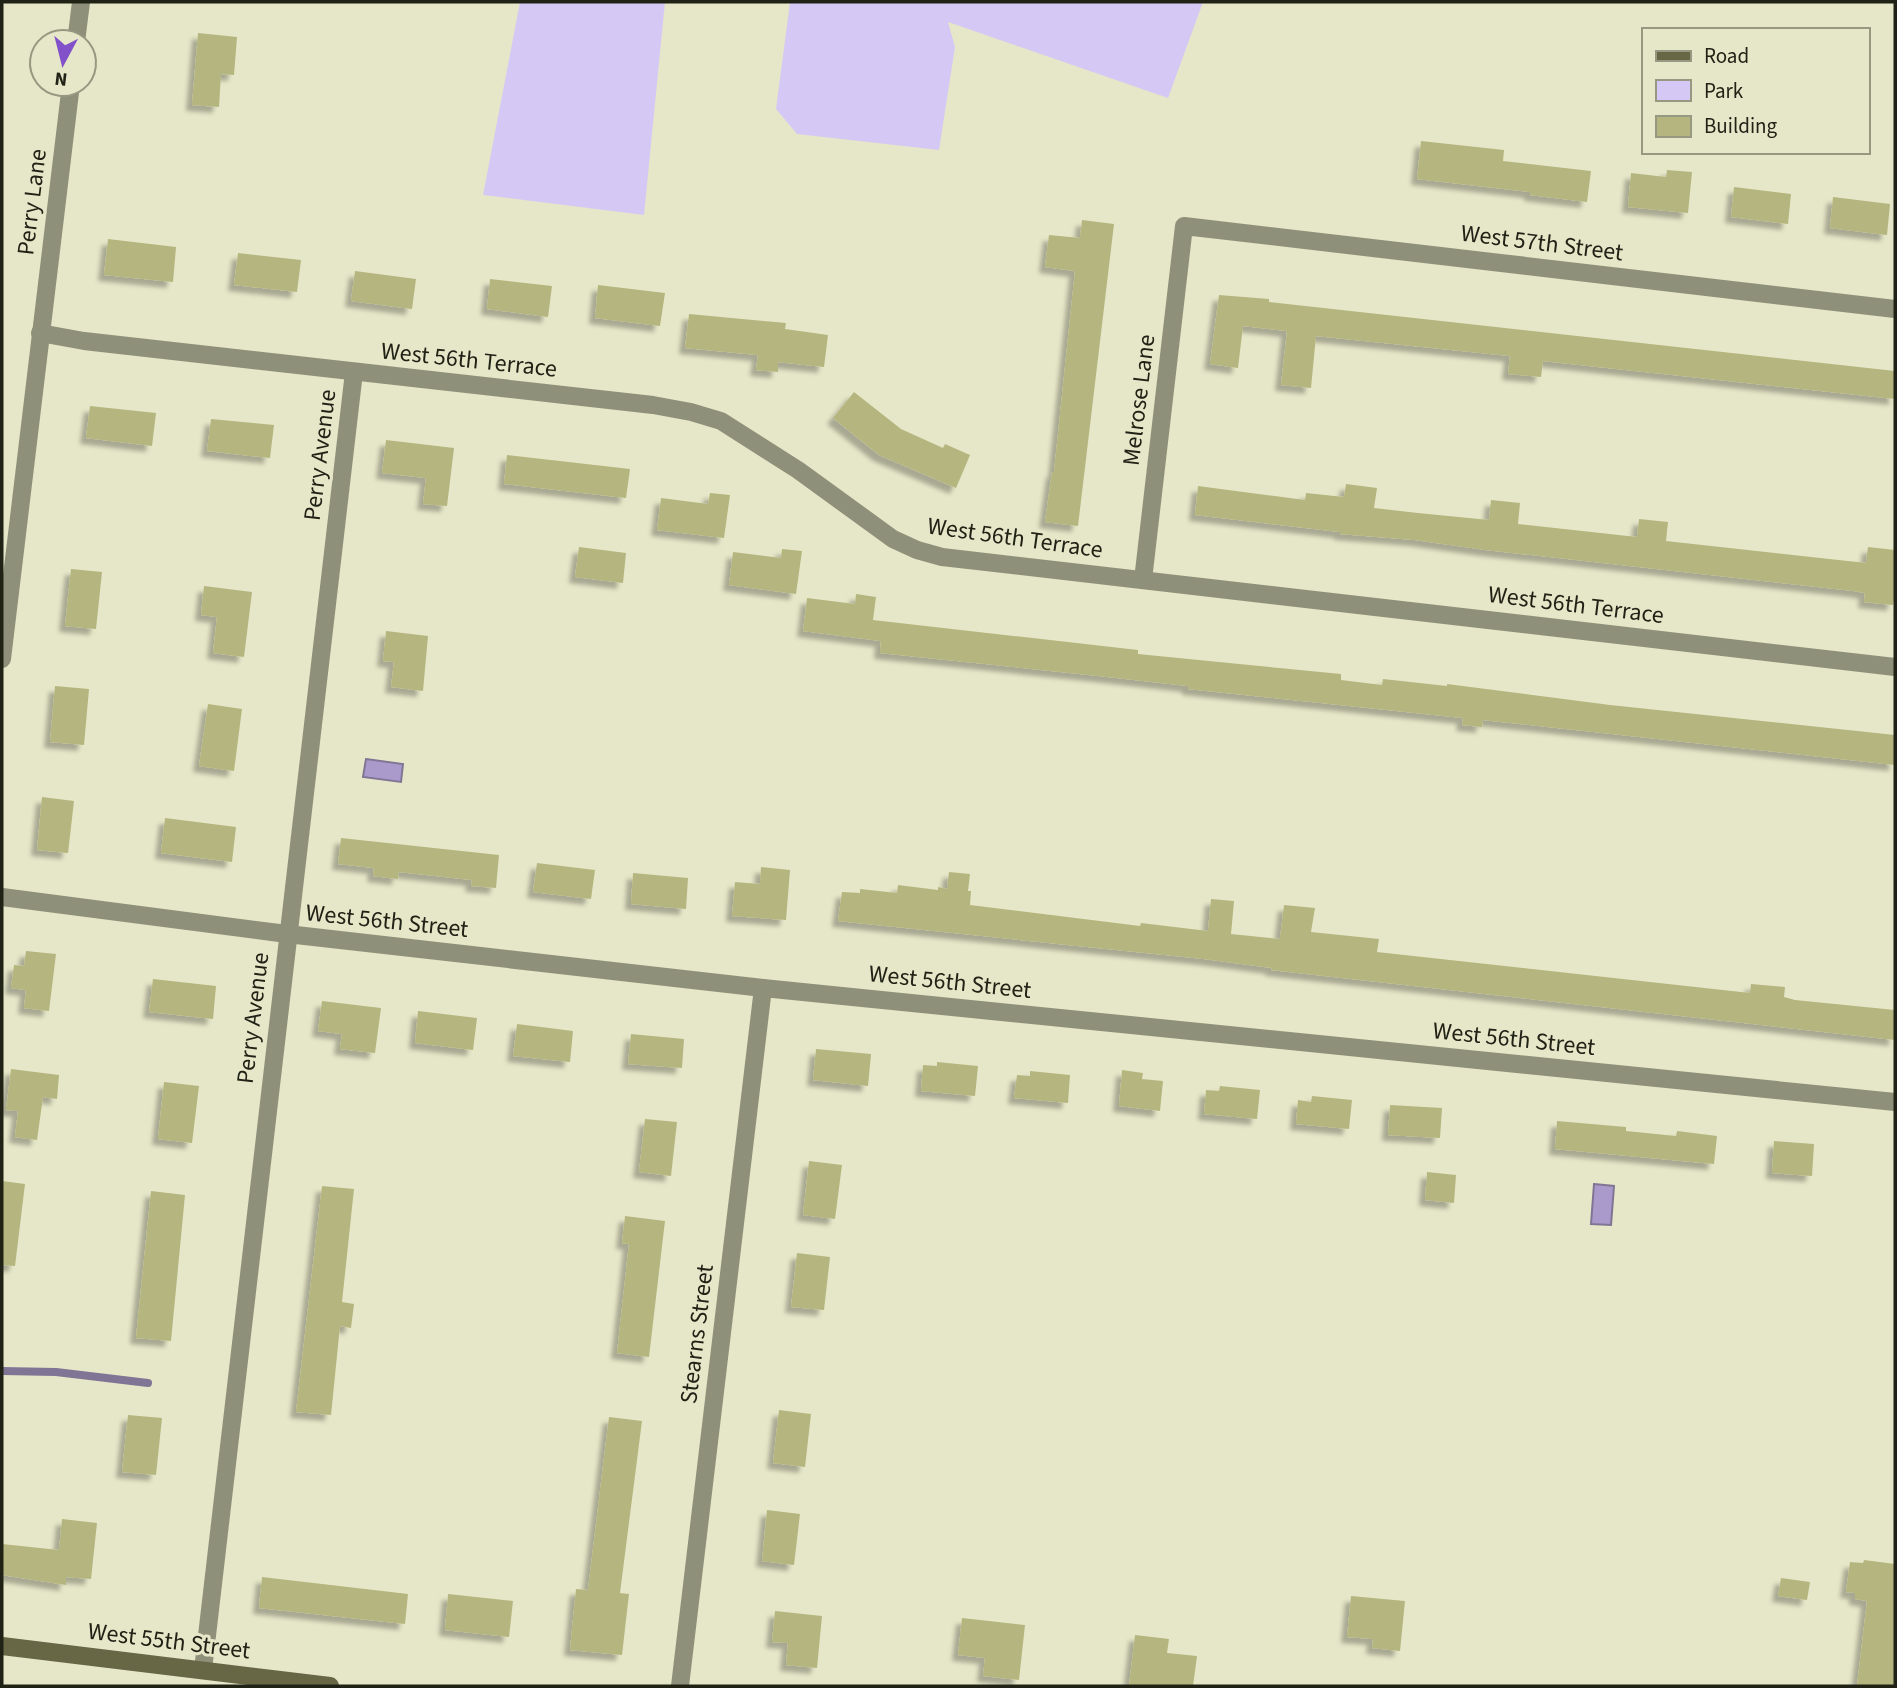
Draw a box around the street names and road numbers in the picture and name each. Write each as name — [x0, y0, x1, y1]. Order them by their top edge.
street label: Perry Lane — [8, 147, 56, 257]
street label: West 57th Street — [1459, 216, 1625, 270]
street label: Melrose Lane — [1114, 332, 1164, 468]
street label: West 56th Terrace — [379, 333, 559, 387]
street label: Perry Avenue — [295, 387, 345, 523]
street label: West 56th Terrace — [925, 508, 1105, 568]
street label: West 56th Terrace — [1486, 577, 1666, 633]
street label: West 56th Street — [304, 895, 470, 947]
street label: Perry Avenue — [228, 950, 278, 1086]
street label: West 56th Street — [867, 956, 1033, 1008]
street label: West 56th Street — [1431, 1013, 1597, 1065]
street label: Stearns Street — [671, 1262, 723, 1406]
street label: West 55th Street — [86, 1614, 252, 1668]

